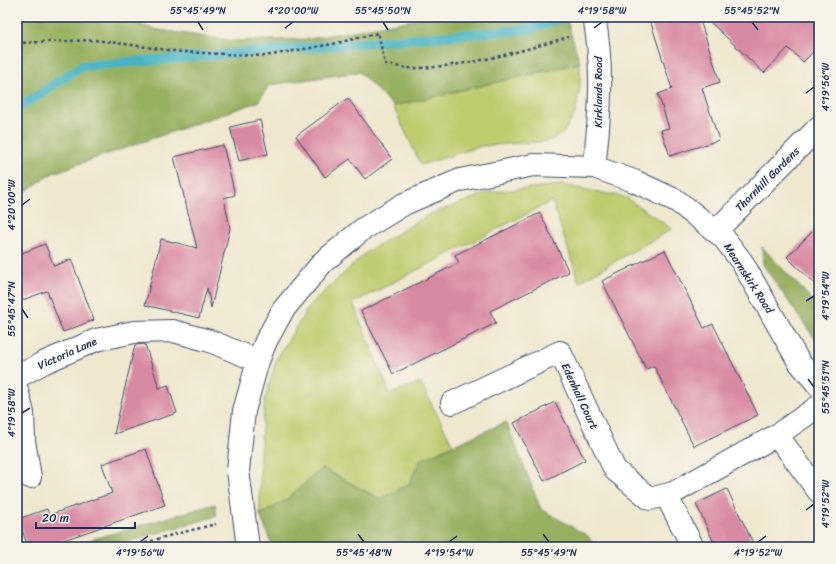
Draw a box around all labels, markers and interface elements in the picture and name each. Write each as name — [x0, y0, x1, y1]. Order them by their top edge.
text: 55°45'49"N — [170, 2, 226, 20]
text: 4°20'00"W — [268, 2, 319, 20]
text: 55°45'50"N — [355, 2, 411, 20]
text: 4°19'58"W — [578, 2, 627, 20]
text: 55°45'52"N — [724, 2, 780, 20]
street label: Kirklands Road — [589, 55, 608, 128]
text: 4°19'56"W — [817, 63, 835, 111]
street label: Thornhill Gardens — [730, 142, 805, 216]
text: 4°20'00"W — [3, 179, 21, 230]
street label: Mearnskirk Road — [719, 239, 779, 318]
text: 4°19'54"W — [817, 271, 835, 320]
text: 55°45'47"N — [3, 281, 21, 337]
street label: Victoria Lane — [34, 332, 101, 375]
street label: Edenhall Court — [556, 360, 603, 433]
text: 55°45'51"N — [817, 360, 835, 414]
text: 4°19'58"W — [3, 388, 21, 437]
text: 4°19'52"W — [817, 480, 835, 528]
scale bar — [36, 504, 135, 530]
text: 20 m — [42, 507, 69, 529]
text: 4°19'56"W — [116, 544, 164, 562]
text: 55°45'48"N — [336, 544, 392, 562]
text: 4°19'54"W — [425, 544, 474, 562]
text: 55°45'49"N — [521, 544, 577, 562]
text: 4°19'52"W — [734, 544, 782, 562]

